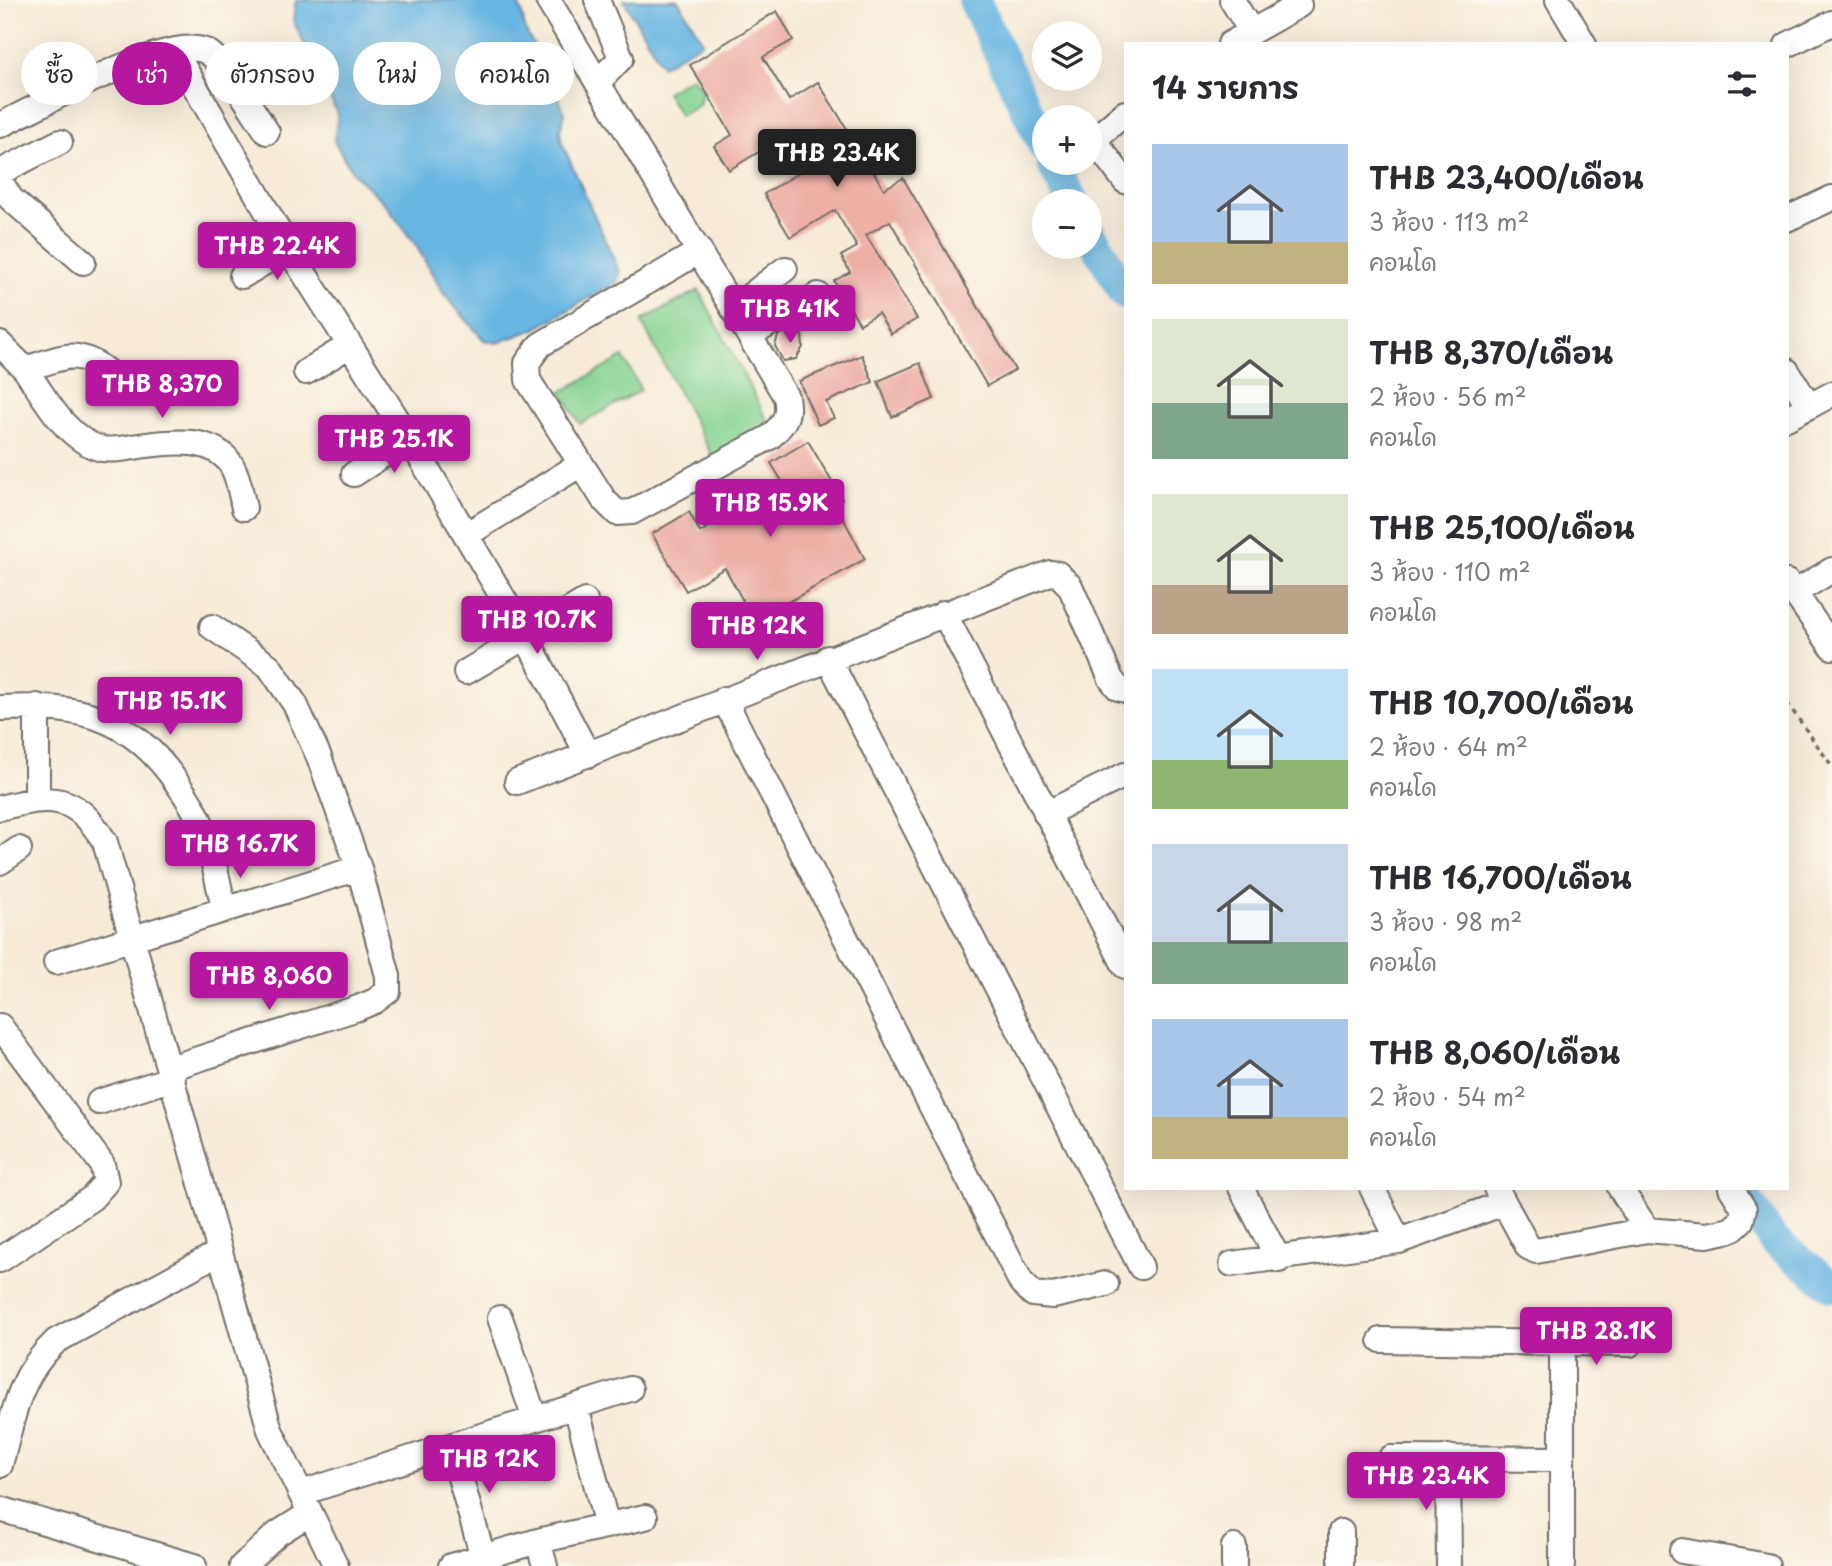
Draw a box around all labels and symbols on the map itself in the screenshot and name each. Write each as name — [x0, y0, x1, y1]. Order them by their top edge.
pin: THB 23.4K — [757, 130, 917, 189]
pin: THB 22.4K — [197, 222, 357, 282]
pin: THB 41K — [725, 286, 855, 345]
pin: THB 8,370 — [82, 360, 242, 420]
pin: THB 25.1K — [314, 416, 474, 475]
pin: THB 15.9K — [690, 480, 850, 539]
pin: THB 10.7K — [457, 596, 617, 656]
pin: THB 12K — [692, 602, 822, 662]
pin: THB 15.1K — [90, 678, 250, 737]
pin: THB 16.7K — [160, 820, 320, 880]
pin: THB 8,060 — [189, 953, 349, 1012]
pin: THB 28.1K — [1516, 1308, 1676, 1367]
pin: THB 12K — [424, 1436, 554, 1495]
pin: THB 23.4K — [1346, 1452, 1506, 1512]

